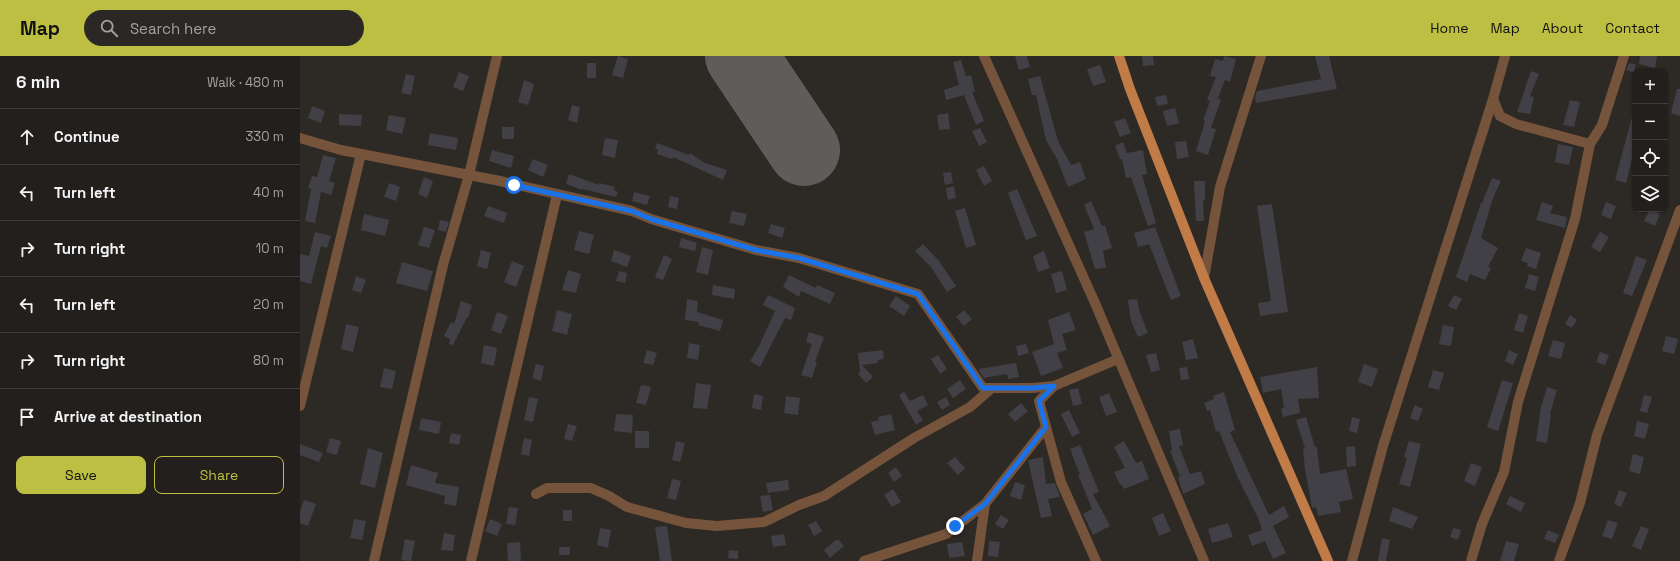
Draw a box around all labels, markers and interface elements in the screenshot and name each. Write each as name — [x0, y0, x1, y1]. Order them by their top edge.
search box — [84, 10, 364, 46]
text: Map — [20, 16, 60, 41]
icon: search — [98, 17, 120, 39]
text: Search here — [130, 19, 216, 38]
text: Home — [1430, 19, 1468, 37]
text: Map — [1490, 19, 1520, 37]
text: About — [1542, 19, 1583, 37]
text: Contact — [1605, 19, 1660, 37]
map controls — [1632, 68, 1668, 212]
button: + — [1632, 68, 1668, 104]
text: 6 min — [16, 71, 60, 93]
text: Walk · 480 m — [207, 74, 284, 91]
button: − — [1632, 104, 1668, 140]
icon: ahead — [16, 126, 38, 148]
text: Continue — [54, 127, 120, 146]
text: 330 m — [245, 128, 284, 145]
button: locate — [1632, 140, 1668, 176]
route start — [505, 176, 523, 194]
button: layers — [1632, 176, 1668, 212]
icon: left — [16, 182, 38, 204]
text: Turn left — [54, 183, 116, 202]
text: 40 m — [253, 184, 284, 201]
icon: right — [16, 238, 38, 260]
text: Turn right — [54, 239, 125, 258]
text: 10 m — [256, 240, 284, 257]
icon: left — [16, 294, 38, 316]
text: Turn left — [54, 295, 116, 314]
text: 20 m — [253, 296, 284, 313]
icon: right — [16, 350, 38, 372]
text: Turn right — [54, 351, 125, 370]
text: 80 m — [253, 352, 284, 369]
icon: arrive — [16, 406, 38, 428]
text: Arrive at destination — [54, 407, 202, 426]
button: Save — [16, 456, 146, 494]
button: Share — [154, 456, 284, 494]
route end — [946, 517, 964, 535]

